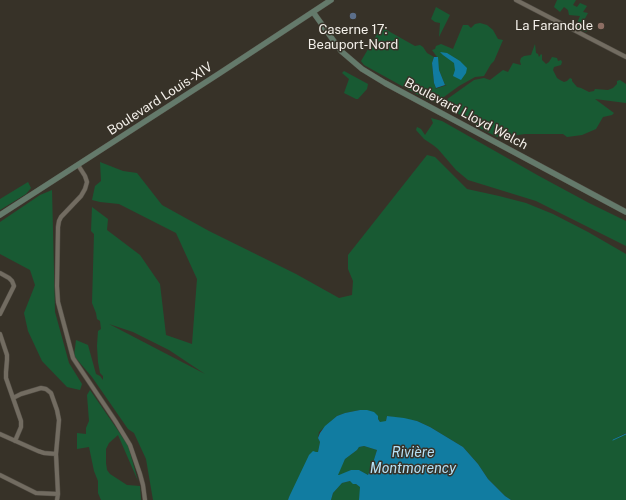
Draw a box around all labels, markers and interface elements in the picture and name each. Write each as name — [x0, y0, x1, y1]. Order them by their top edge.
marker: Caserne 17: Beauport-Nord — [348, 11, 358, 21]
place label: La Farandole — [515, 18, 593, 34]
marker: La Farandole — [596, 21, 606, 31]
place label: Caserne 17: Beauport-Nord — [308, 22, 398, 53]
street label: Boulevard Louis-XIV — [105, 59, 215, 139]
street label: Boulevard Lloyd Welch — [402, 75, 530, 153]
water label: Rivière Montmorency — [370, 445, 456, 478]

